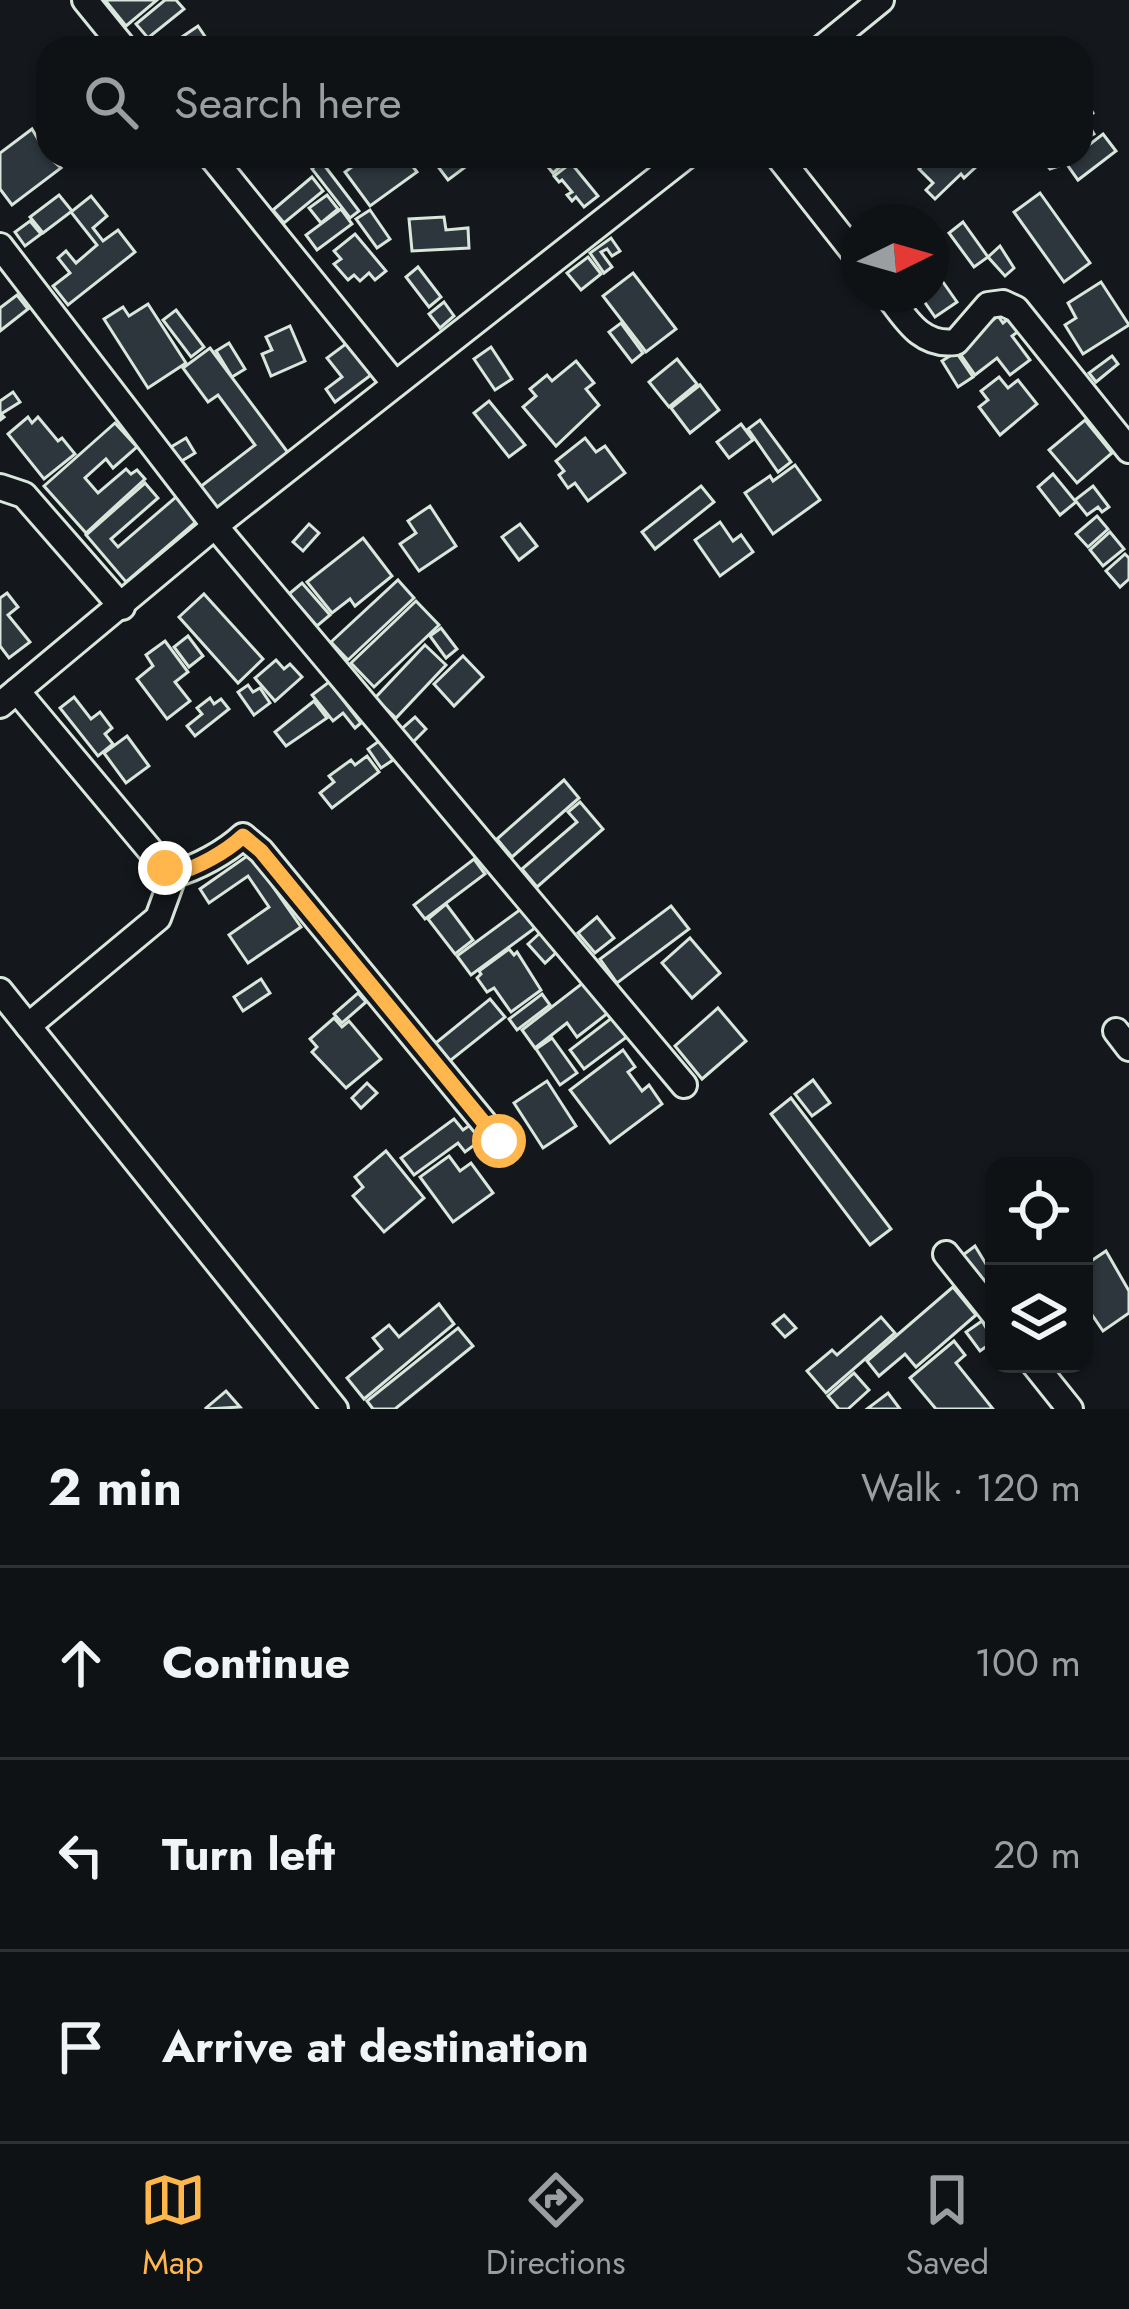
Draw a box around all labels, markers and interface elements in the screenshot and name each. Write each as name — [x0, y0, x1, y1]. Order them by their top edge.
search box — [36, 36, 1093, 168]
icon: search — [78, 69, 144, 135]
text: Search here — [174, 70, 402, 135]
north arrow — [841, 204, 949, 312]
route end — [138, 841, 192, 895]
route start — [472, 1114, 526, 1168]
map controls — [985, 1157, 1093, 1373]
button: locate — [985, 1157, 1093, 1265]
button: layers — [985, 1265, 1093, 1373]
text: 2 min — [48, 1450, 182, 1524]
text: Walk · 120 m — [861, 1459, 1081, 1516]
icon: ahead — [48, 1630, 114, 1696]
text: Continue — [162, 1630, 350, 1695]
text: 100 m — [975, 1634, 1081, 1691]
icon: left — [48, 1822, 114, 1888]
text: Turn left — [162, 1822, 335, 1887]
text: 20 m — [993, 1826, 1081, 1883]
icon: arrive — [48, 2014, 114, 2080]
text: Arrive at destination — [162, 2014, 589, 2079]
tab: Map — [140, 2167, 206, 2286]
tab: Directions — [486, 2167, 626, 2286]
tab: Saved — [905, 2167, 989, 2286]

